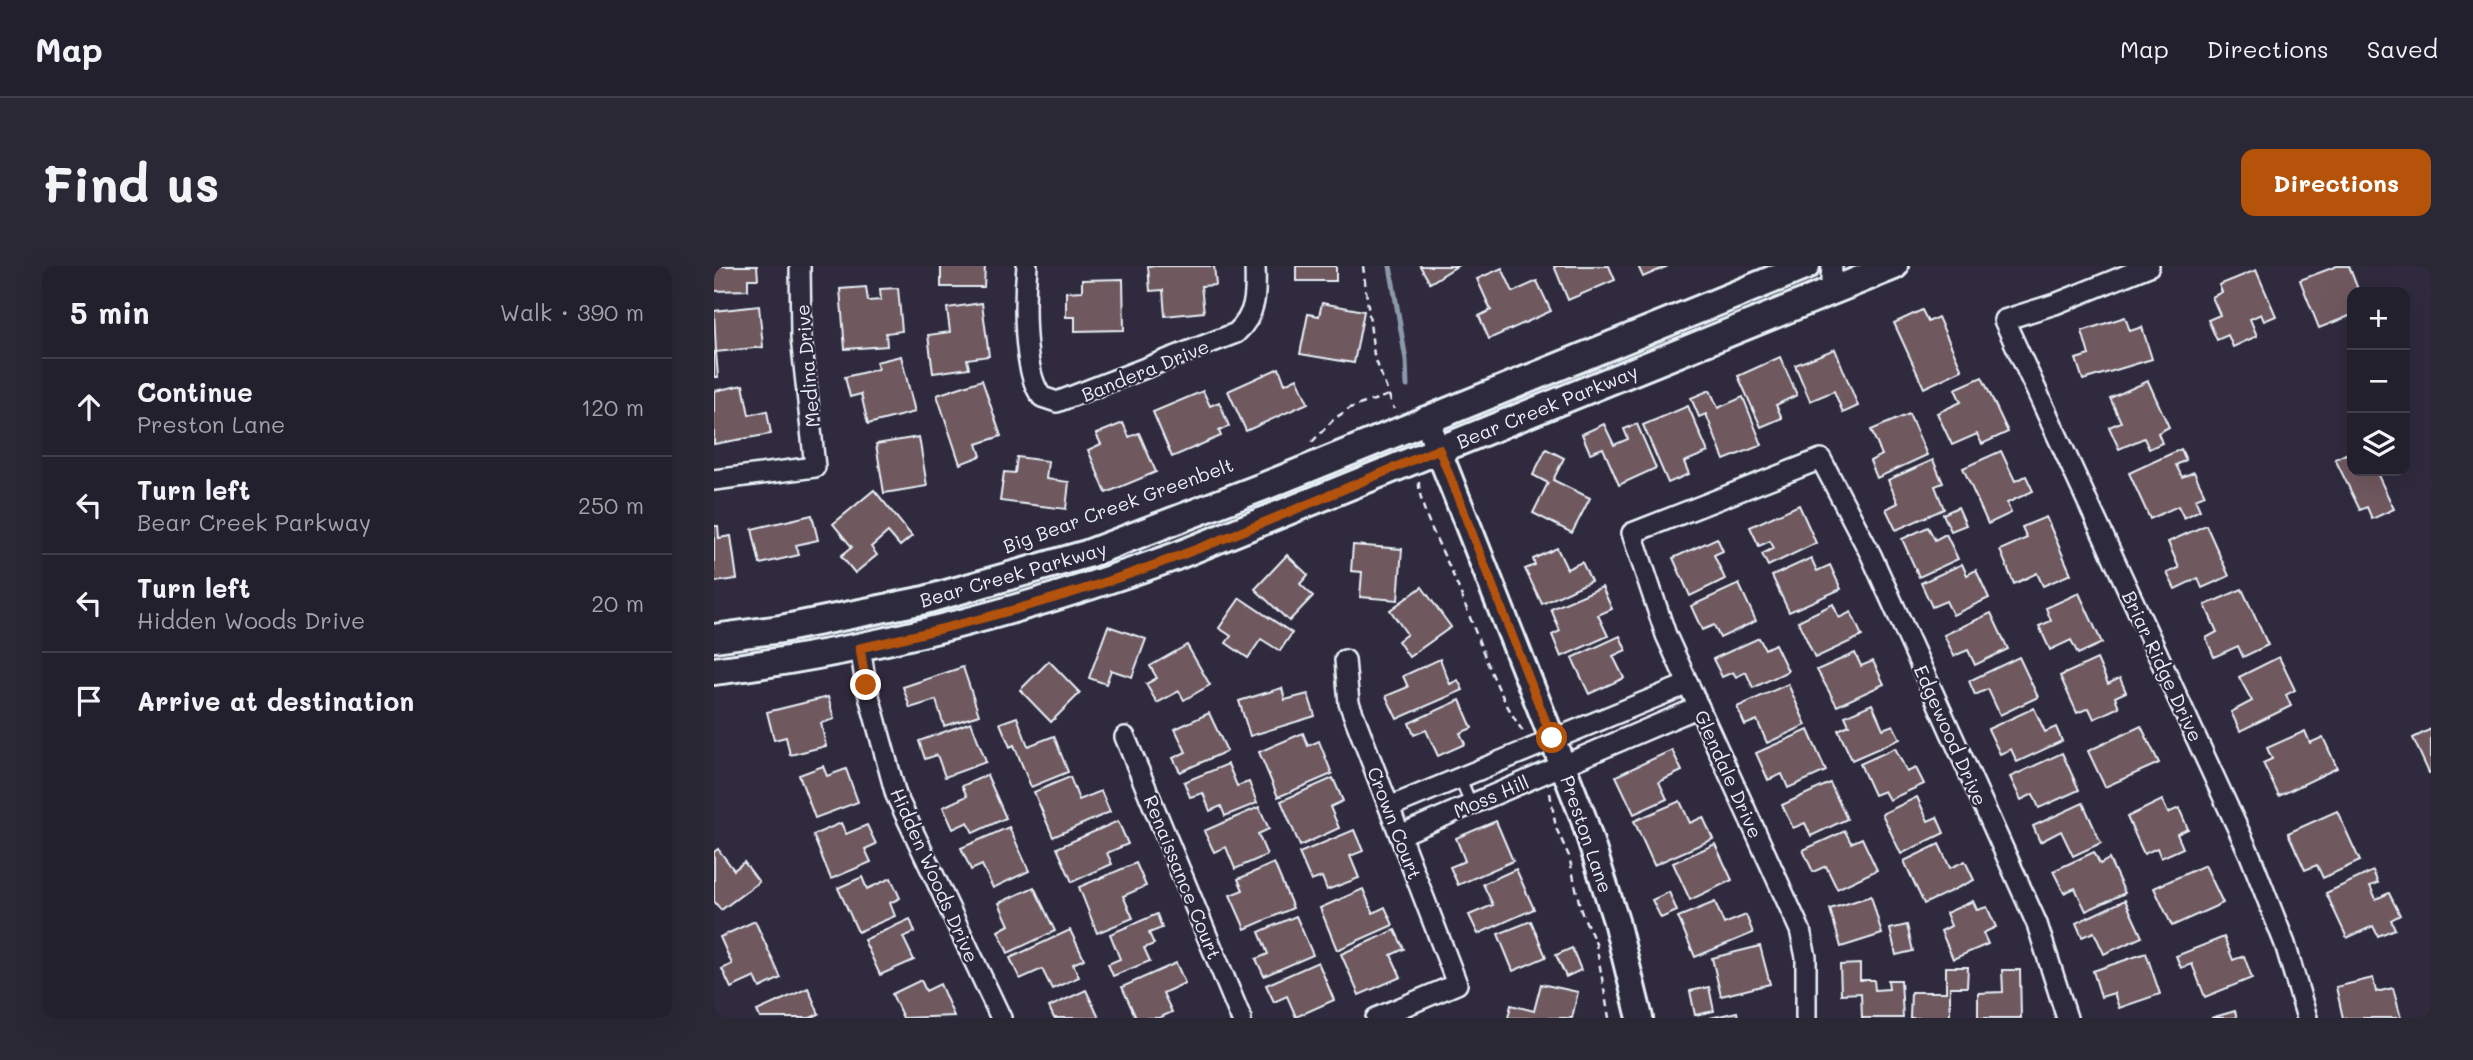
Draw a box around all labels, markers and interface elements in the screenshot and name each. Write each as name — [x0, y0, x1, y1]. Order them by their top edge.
text: Map — [35, 27, 103, 70]
text: Map — [2120, 33, 2169, 64]
text: Directions — [2207, 33, 2329, 64]
text: Saved — [2367, 33, 2438, 64]
button: Directions — [2241, 149, 2431, 216]
text: Find us — [42, 151, 220, 214]
map controls — [2347, 287, 2410, 476]
button: + — [2347, 287, 2410, 350]
text: 5 min — [70, 292, 150, 332]
text: Walk · 390 m — [500, 297, 644, 327]
street label: Medina Drive — [789, 303, 825, 429]
street label: Bandera Drive — [1077, 333, 1213, 407]
button: − — [2347, 350, 2410, 413]
street label: Bear Creek Parkway — [1453, 358, 1641, 454]
text: Continue — [137, 375, 253, 409]
icon: ahead — [70, 388, 108, 426]
text: 120 m — [581, 392, 644, 422]
text: Preston Lane — [137, 409, 285, 439]
button: layers — [2347, 413, 2410, 476]
street label: Big Bear Creek Greenbelt — [999, 452, 1237, 558]
text: Turn left — [137, 473, 250, 507]
icon: left — [70, 486, 108, 524]
text: 250 m — [578, 490, 644, 520]
text: Bear Creek Parkway — [137, 507, 371, 537]
street label: Bear Creek Parkway — [917, 535, 1109, 613]
text: Turn left — [137, 571, 250, 605]
icon: left — [70, 584, 108, 622]
street label: Briar Ridge Drive — [2117, 587, 2209, 745]
text: 20 m — [591, 588, 644, 618]
text: Hidden Woods Drive — [137, 605, 365, 635]
street label: Edgewood Drive — [1909, 661, 1993, 809]
route end — [850, 669, 881, 700]
icon: arrive — [70, 682, 108, 720]
text: Arrive at destination — [137, 684, 414, 718]
street label: Glendale Drive — [1690, 706, 1768, 842]
route start — [1536, 722, 1567, 753]
street label: Crown Court — [1362, 763, 1428, 883]
street label: Moss Hill — [1449, 769, 1533, 823]
street label: Preston Lane — [1555, 772, 1619, 896]
street label: Hidden Woods Drive — [885, 784, 985, 966]
street label: Renaissance Court — [1139, 791, 1227, 963]

